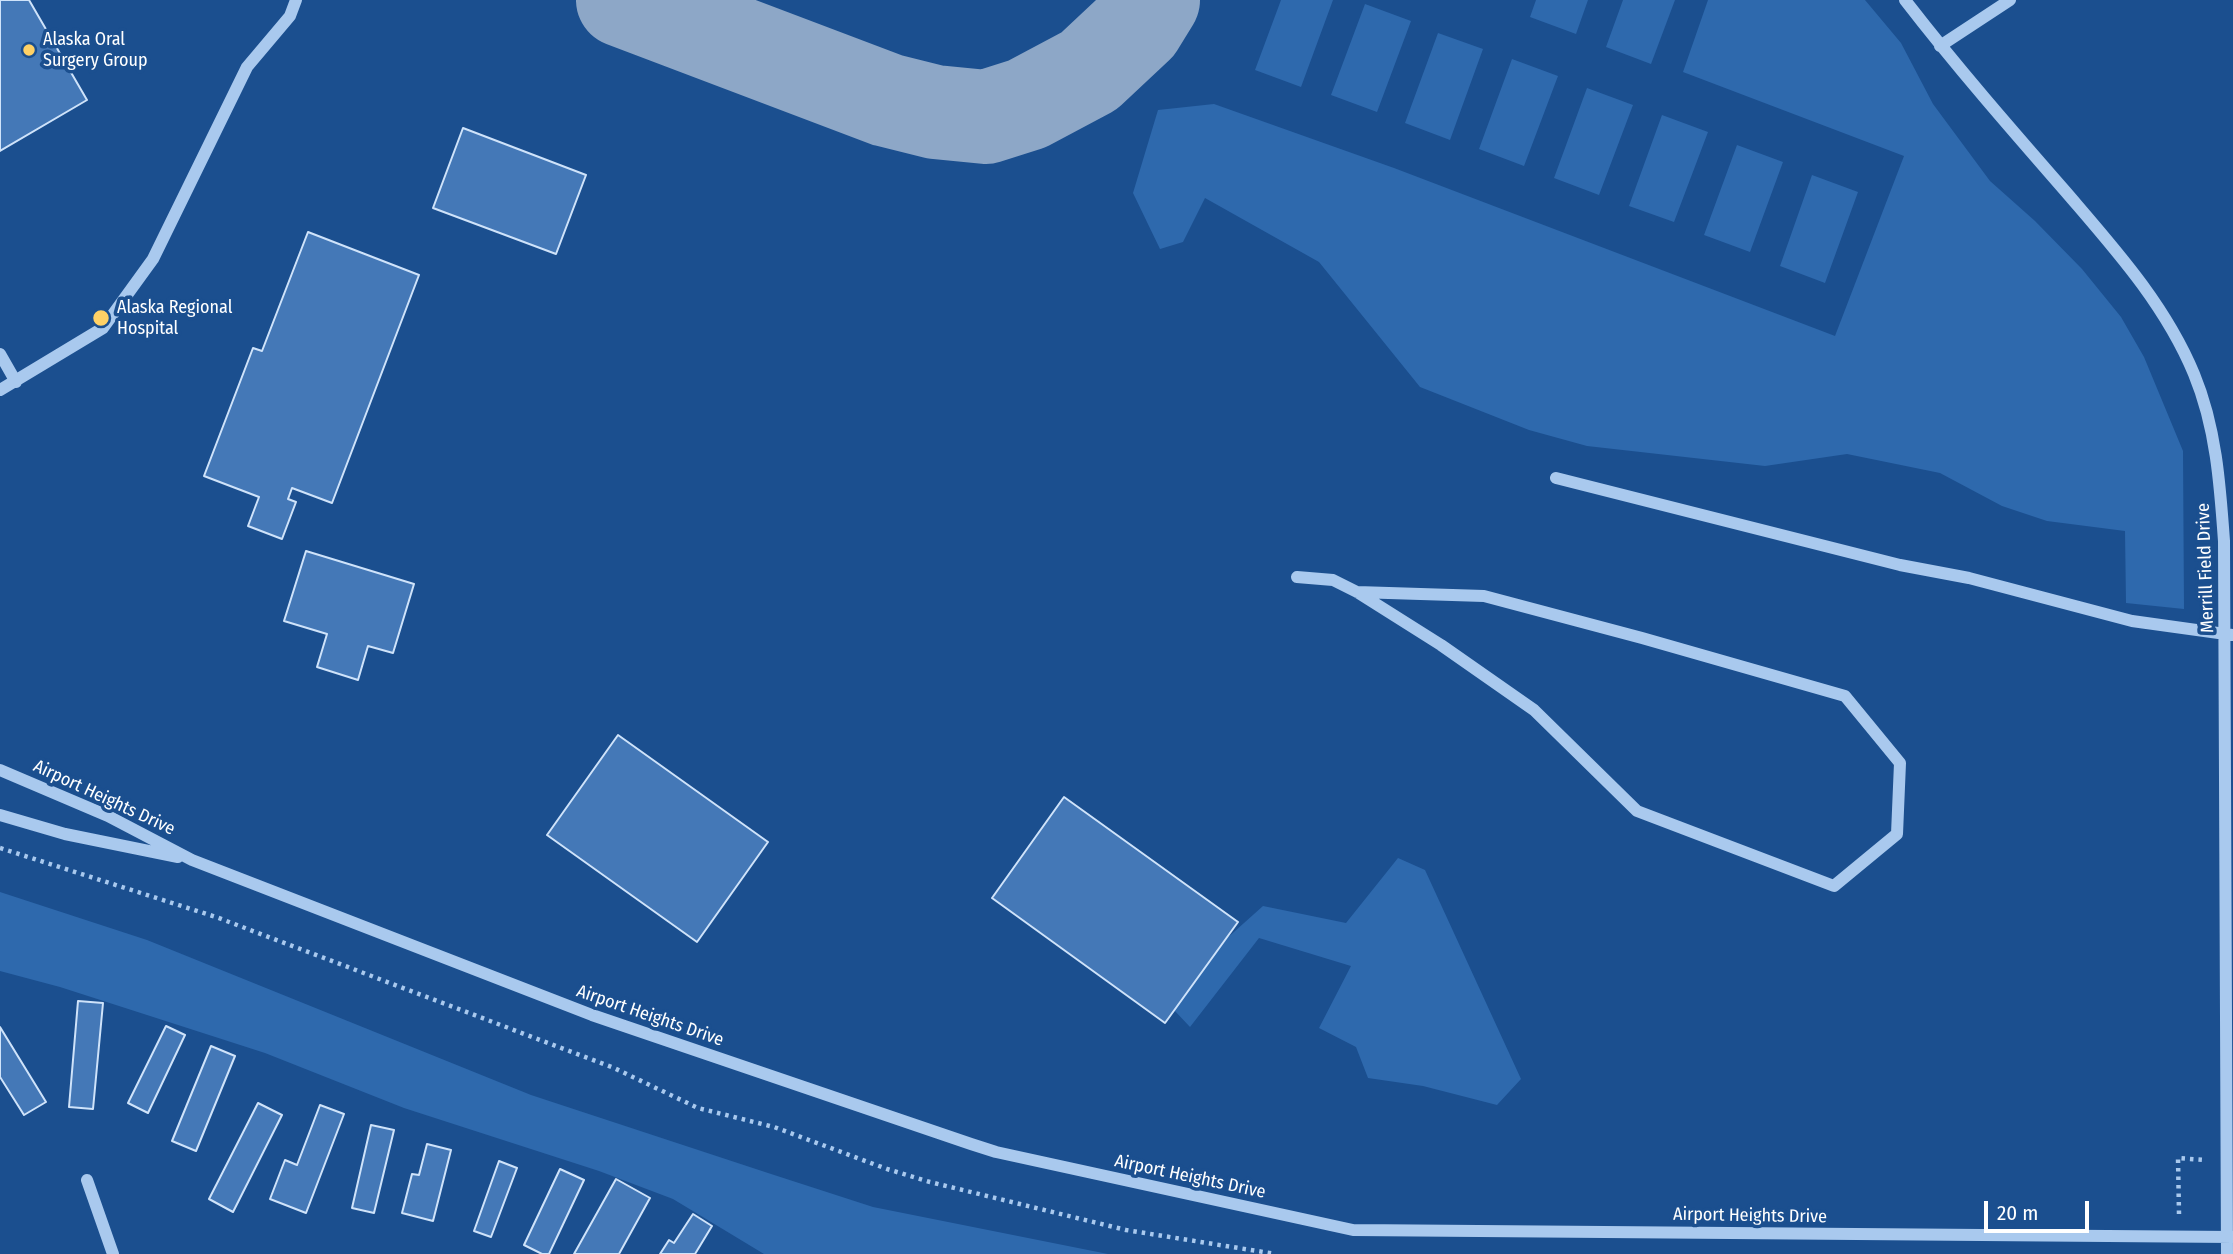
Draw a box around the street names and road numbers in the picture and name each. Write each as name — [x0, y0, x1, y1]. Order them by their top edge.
street label: Merrill Field Drive — [2193, 503, 2219, 633]
street label: Airport Heights Drive — [30, 756, 178, 840]
street label: Airport Heights Drive — [574, 981, 726, 1051]
street label: Airport Heights Drive — [1112, 1150, 1268, 1204]
street label: Airport Heights Drive — [1673, 1204, 1827, 1228]

